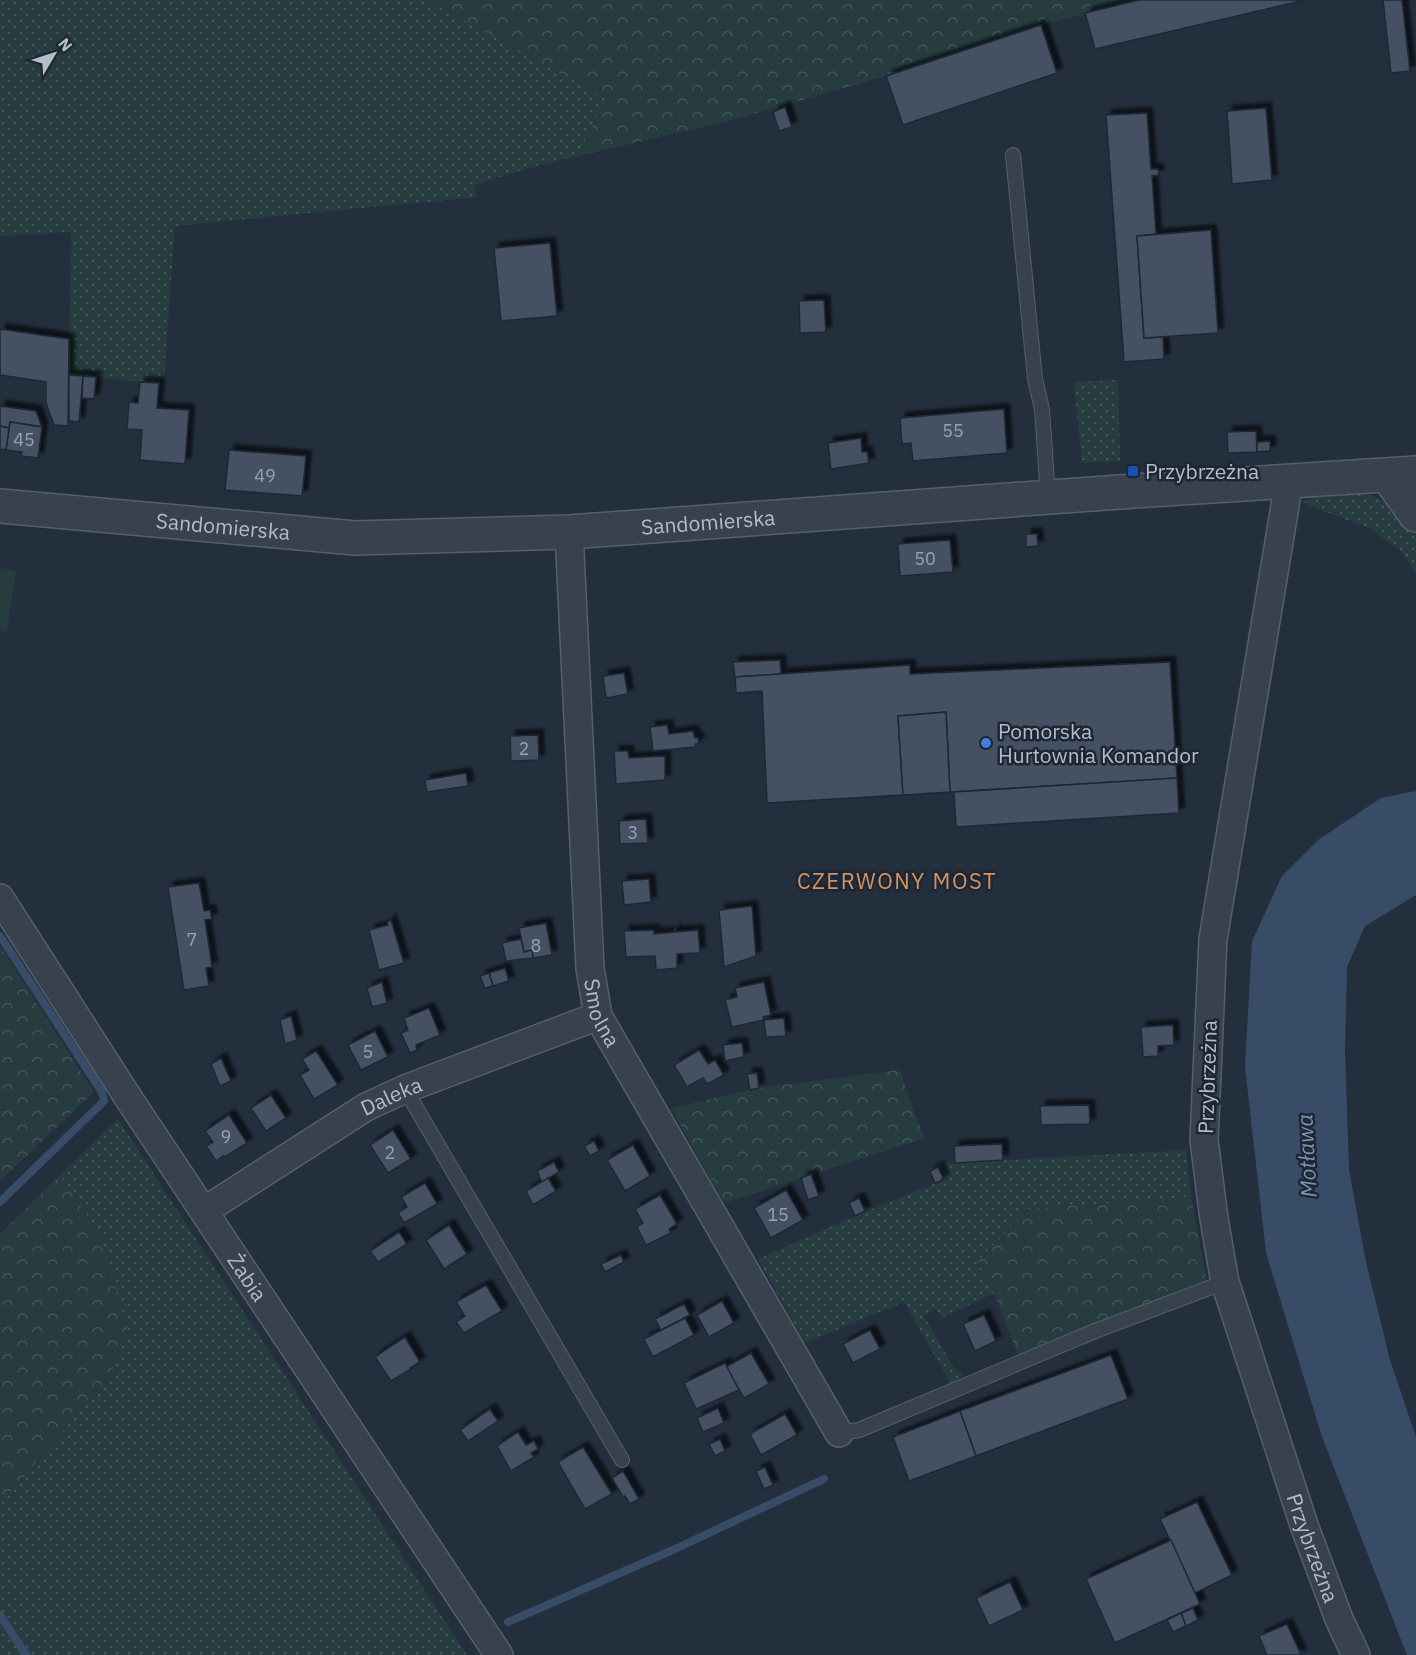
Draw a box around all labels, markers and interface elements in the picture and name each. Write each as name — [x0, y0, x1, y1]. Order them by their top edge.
north arrow — [24, 24, 84, 84]
text: N — [54, 34, 77, 55]
house number: 55 — [942, 419, 964, 442]
house number: 45 — [13, 428, 35, 451]
place label: Przybrzeżna — [1145, 457, 1259, 485]
house number: 49 — [254, 464, 276, 487]
marker: Przybrzeżna — [1126, 464, 1140, 478]
street label: Sandomierska — [640, 503, 776, 541]
street label: Sandomierska — [155, 506, 291, 546]
house number: 50 — [914, 547, 936, 570]
place label: Pomorska Hurtownia Komandor — [998, 717, 1199, 769]
marker: Pomorska Hurtownia Komandor — [979, 736, 993, 750]
house number: 2 — [519, 737, 529, 760]
house number: 3 — [628, 821, 638, 844]
district label: CZERWONY MOST — [797, 866, 997, 895]
house number: 7 — [187, 928, 197, 951]
house number: 8 — [531, 934, 541, 957]
street label: Smolna — [578, 976, 627, 1052]
street label: Przybrzeżna — [1191, 1019, 1223, 1135]
house number: 5 — [363, 1040, 373, 1063]
street label: Daleka — [356, 1070, 426, 1122]
water label: Motława — [1289, 1113, 1323, 1199]
house number: 9 — [221, 1125, 231, 1148]
house number: 2 — [385, 1141, 395, 1164]
house number: 15 — [767, 1203, 789, 1226]
street label: Żabia — [222, 1248, 274, 1307]
street label: Przybrzeżna — [1281, 1490, 1346, 1606]

